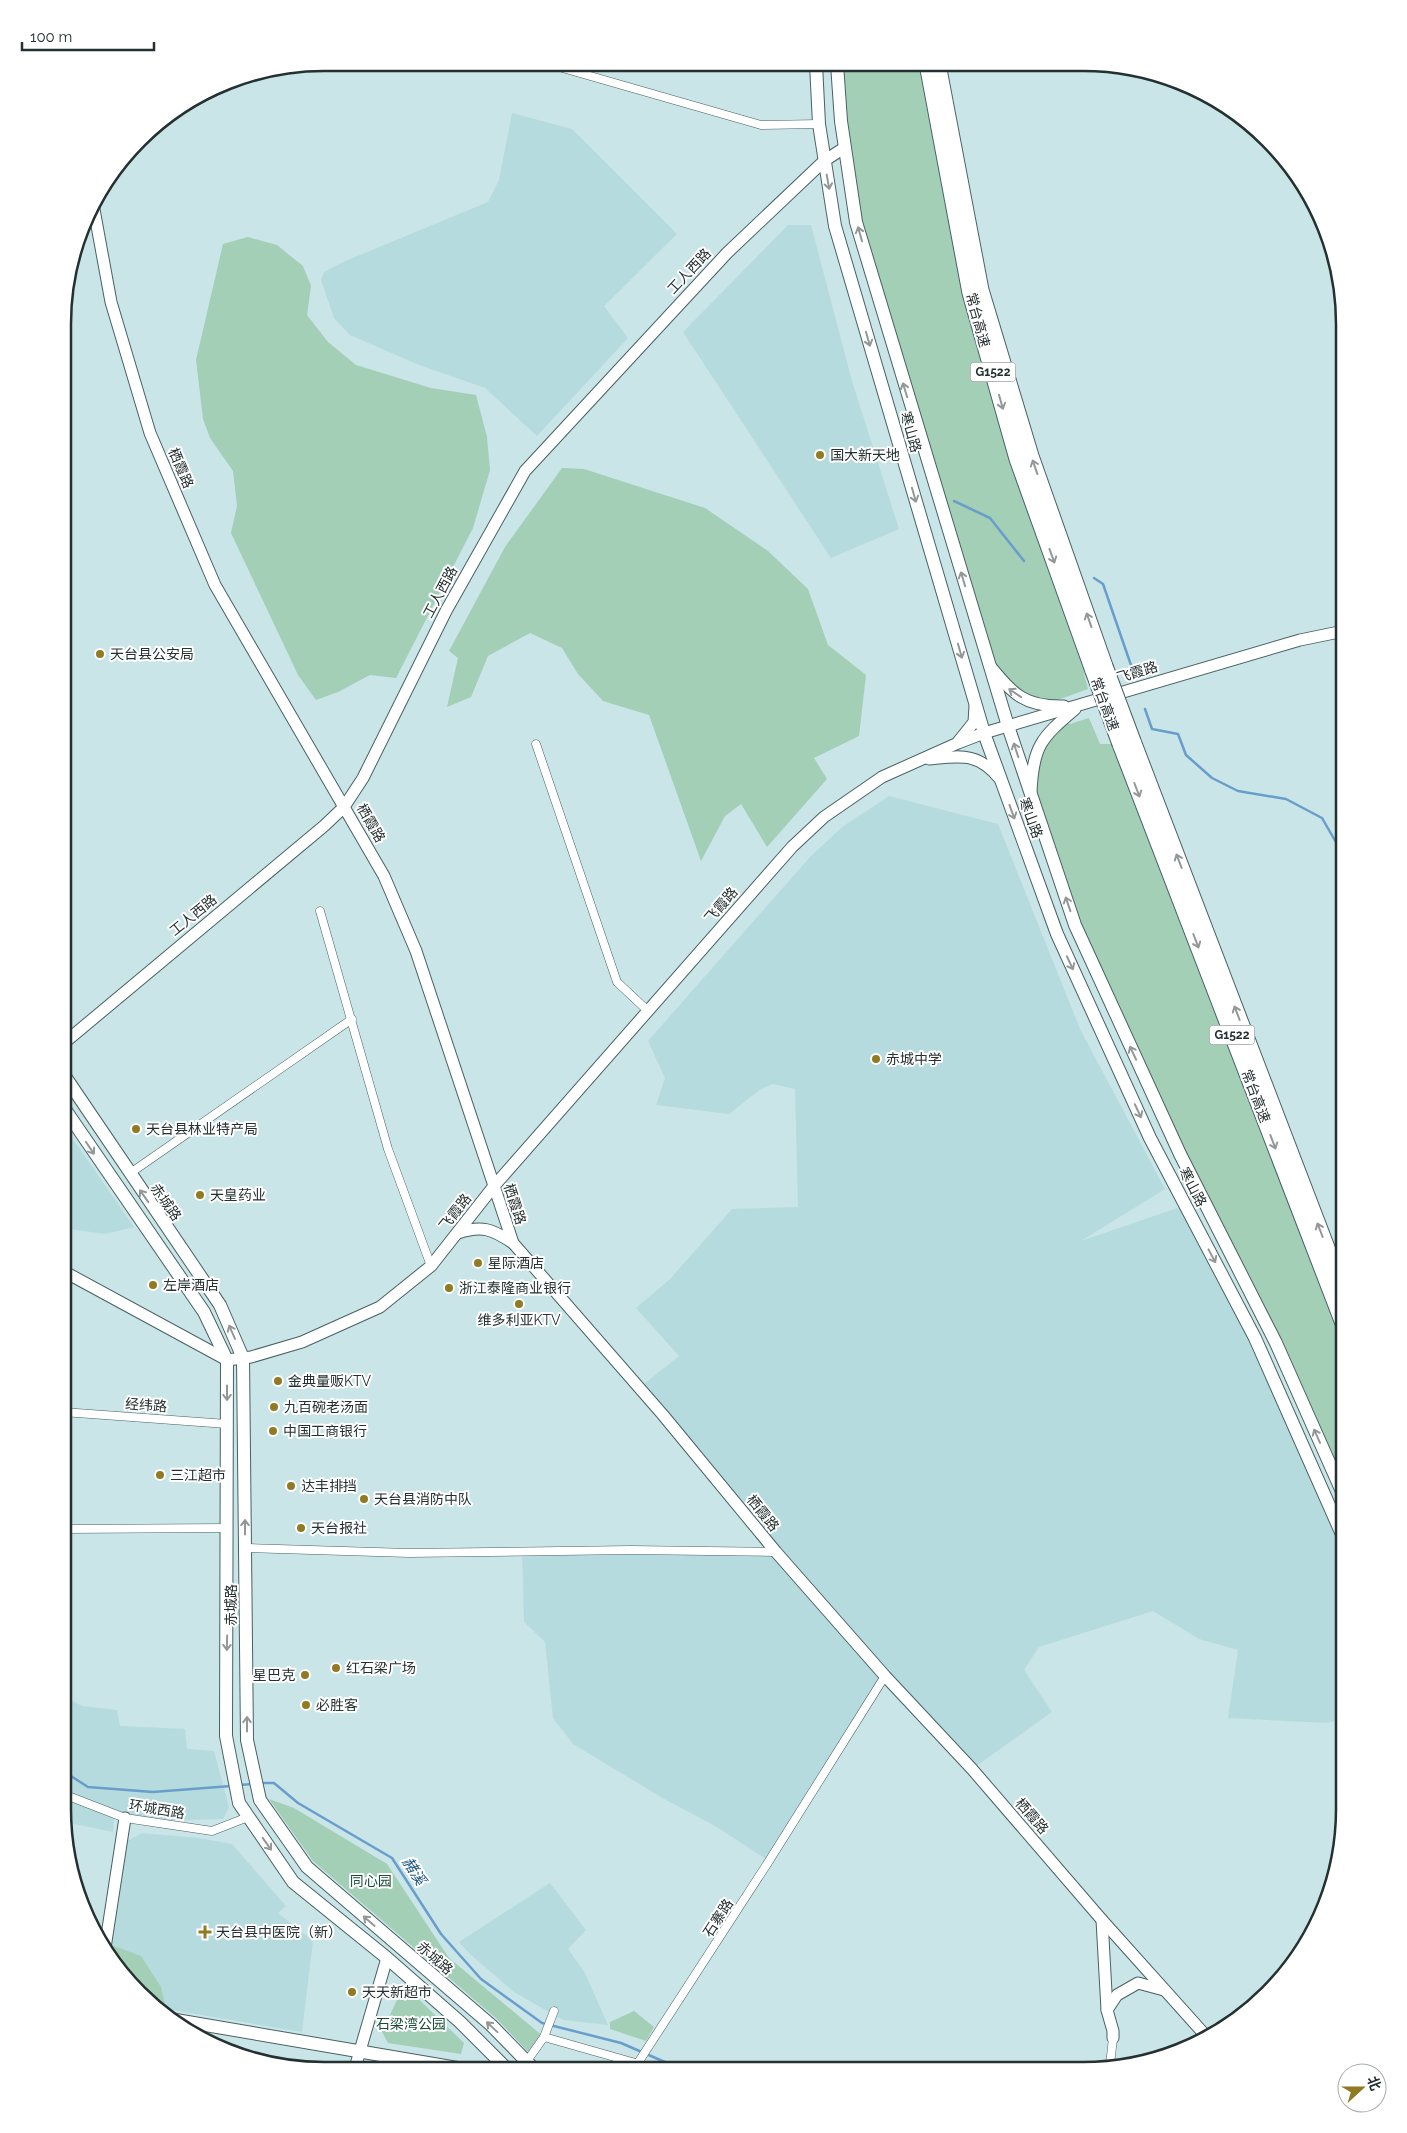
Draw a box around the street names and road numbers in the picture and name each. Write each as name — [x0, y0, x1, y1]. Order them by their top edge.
street label: 工人西路 — [664, 245, 714, 297]
street label: 常台高速 — [963, 291, 993, 349]
road number: G1522 — [970, 362, 1016, 382]
street label: 寒山路 — [898, 410, 924, 454]
street label: 栖霞路 — [165, 446, 197, 490]
street label: 工人西路 — [420, 564, 460, 620]
street label: 飞霞路 — [1115, 658, 1159, 686]
street label: 常台高速 — [1088, 675, 1122, 733]
street label: 寒山路 — [1016, 796, 1046, 840]
street label: 栖霞路 — [354, 801, 388, 845]
street label: 飞霞路 — [701, 884, 741, 926]
street label: 工人西路 — [166, 891, 220, 939]
road number: G1522 — [1210, 1026, 1254, 1044]
street label: 常台高速 — [1238, 1067, 1274, 1125]
street label: 寒山路 — [1176, 1165, 1210, 1209]
street label: 赤城路 — [147, 1180, 185, 1224]
street label: 栖霞路 — [501, 1182, 529, 1226]
street label: 飞霞路 — [436, 1191, 474, 1233]
street label: 经纬路 — [124, 1396, 168, 1414]
street label: 栖霞路 — [744, 1492, 782, 1534]
street label: 赤城路 — [223, 1584, 239, 1626]
street label: 栖霞路 — [1012, 1795, 1052, 1837]
street label: 环城西路 — [128, 1797, 186, 1821]
street label: 石寨路 — [700, 1896, 736, 1940]
street label: 赤城路 — [414, 1938, 456, 1978]

